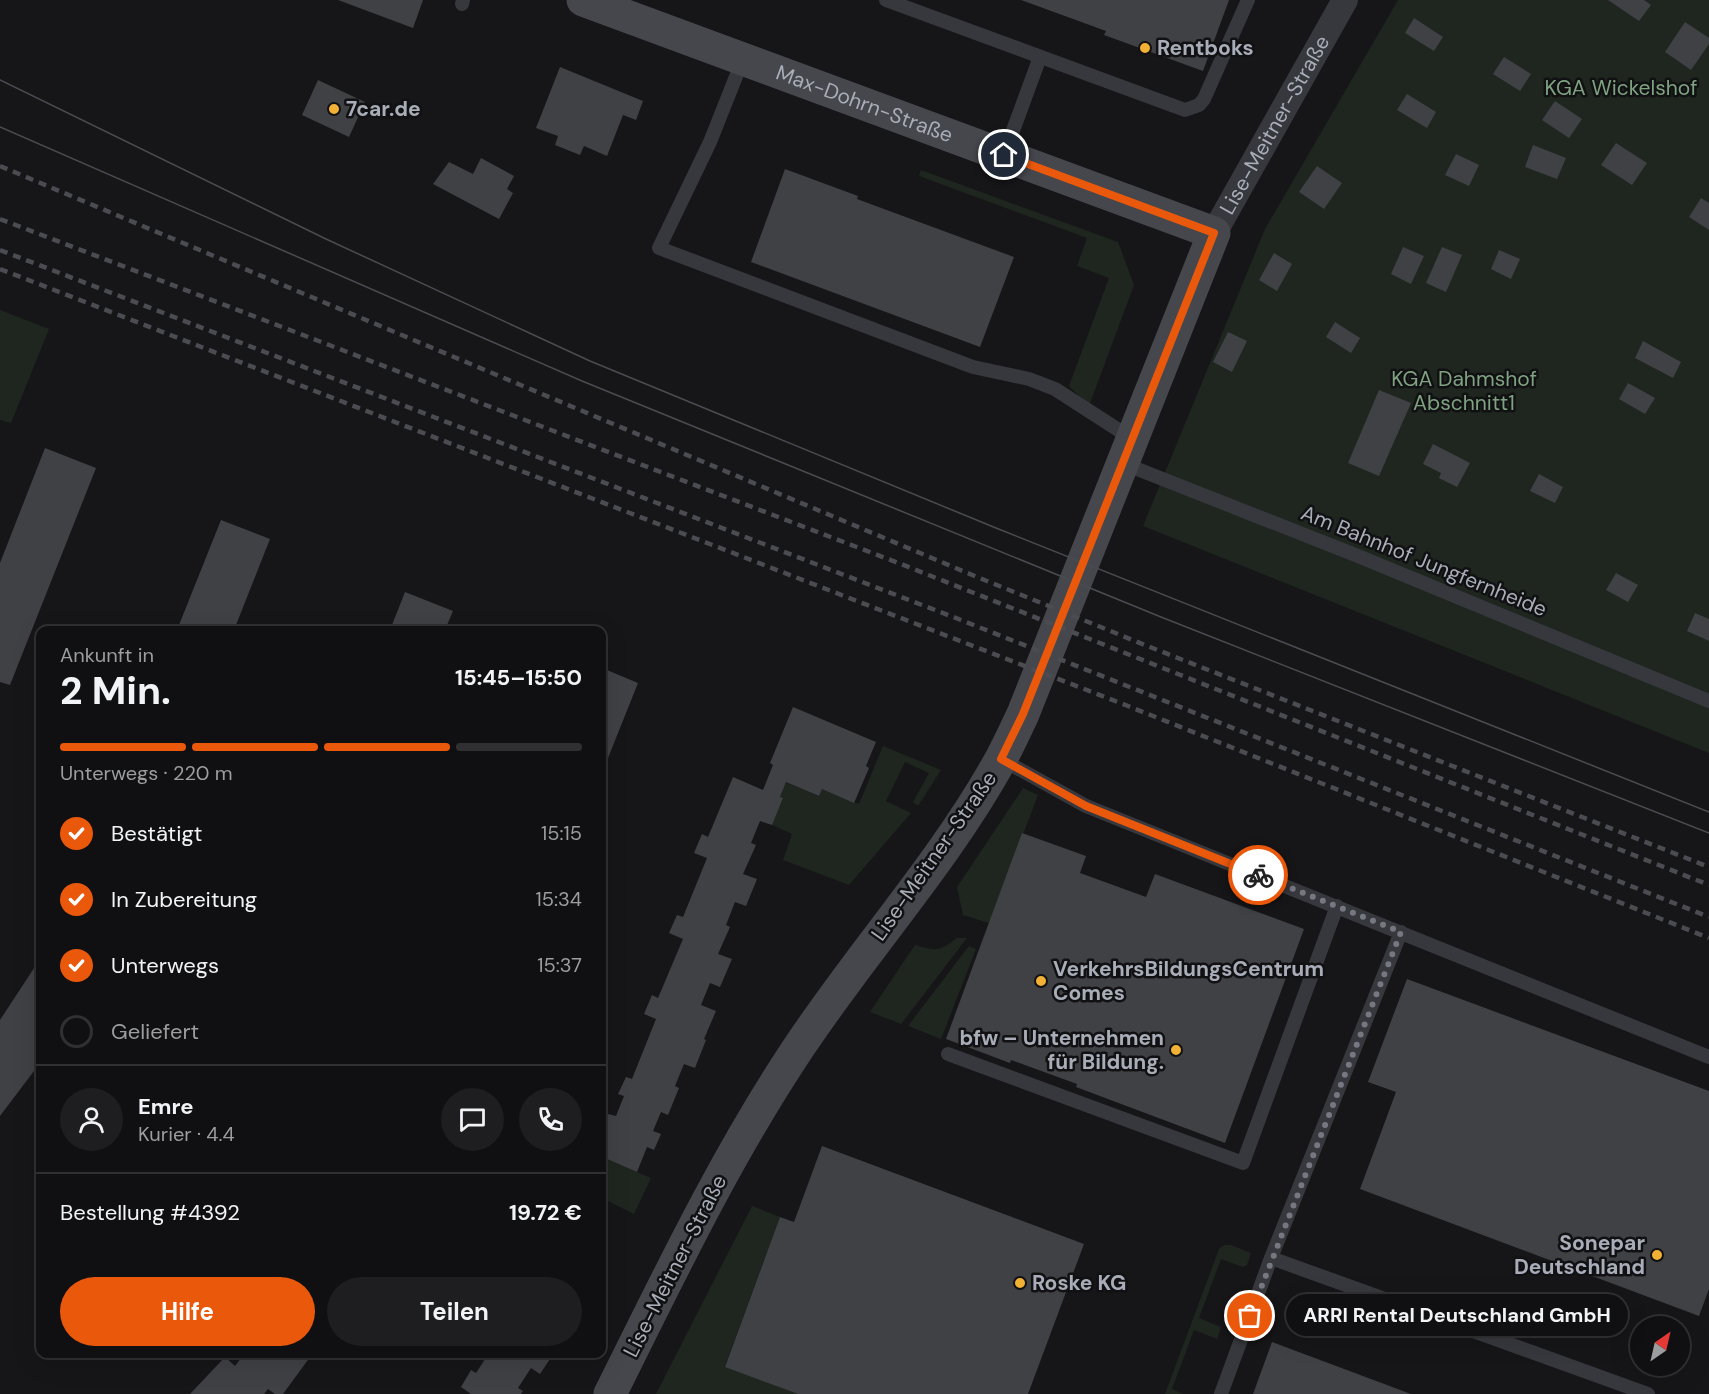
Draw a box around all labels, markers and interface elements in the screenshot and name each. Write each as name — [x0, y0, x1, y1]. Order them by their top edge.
street label: Lise-Meitner-Straße — [1213, 30, 1336, 219]
place label: Rentboks — [1157, 34, 1254, 62]
marker: Rentboks — [1138, 41, 1152, 55]
street label: Max-Dohrn-Straße — [772, 59, 957, 149]
park label: KGA Wickelshof — [1545, 74, 1697, 102]
place label: 7car.de — [346, 95, 421, 123]
marker: 7car.de — [327, 102, 341, 116]
pin — [978, 129, 1029, 180]
icon: home — [987, 138, 1020, 171]
park label: KGA Dahmshof Abschnitt1 — [1391, 365, 1537, 417]
street label: Am Bahnhof Jungfernheide — [1297, 499, 1551, 623]
text: Ankunft in — [60, 642, 154, 668]
text: 15:45–15:50 — [455, 663, 582, 692]
text: 2 Min. — [60, 665, 171, 716]
text: Unterwegs · 220 m — [60, 760, 233, 786]
street label: Lise-Meitner-Straße — [865, 766, 1003, 946]
icon: check — [60, 817, 93, 850]
text: Bestätigt — [111, 819, 202, 848]
text: 15:15 — [541, 820, 582, 846]
courier — [1228, 845, 1288, 905]
icon: bike — [1242, 859, 1275, 892]
icon: check — [60, 883, 93, 916]
text: In Zubereitung — [111, 885, 257, 914]
text: 15:34 — [536, 886, 582, 912]
icon: check — [60, 949, 93, 982]
text: Unterwegs — [111, 951, 219, 980]
text: 15:37 — [537, 952, 582, 978]
place label: VerkehrsBildungsCentrum Comes — [1053, 955, 1324, 1007]
marker: VerkehrsBildungsCentrum Comes — [1034, 974, 1048, 988]
text: Geliefert — [111, 1017, 199, 1046]
place label: bfw – Unternehmen für Bildung. — [959, 1024, 1164, 1076]
marker: bfw – Unternehmen für Bildung. — [1169, 1043, 1183, 1057]
button: person — [60, 1088, 123, 1151]
button: chat — [441, 1088, 504, 1151]
button: phone — [519, 1088, 582, 1151]
text: Emre — [138, 1092, 194, 1121]
text: Kurier · 4.4 — [138, 1121, 235, 1147]
street label: Lise-Meitner-Straße — [617, 1170, 733, 1362]
text: Bestellung #4392 — [60, 1198, 240, 1227]
text: 19.72 € — [509, 1198, 582, 1227]
place label: Sonepar Deutschland — [1514, 1229, 1645, 1281]
marker: Sonepar Deutschland — [1650, 1248, 1664, 1262]
place label: Roske KG — [1032, 1269, 1126, 1297]
marker: Roske KG — [1013, 1276, 1027, 1290]
button: Hilfe — [60, 1277, 315, 1346]
button: Teilen — [327, 1277, 582, 1346]
pin — [1224, 1290, 1275, 1341]
callout: ARRI Rental Deutschland GmbH — [1286, 1295, 1628, 1337]
icon: bag — [1233, 1299, 1266, 1332]
text: ARRI Rental Deutschland GmbH — [1303, 1302, 1611, 1328]
north arrow — [1630, 1316, 1690, 1376]
map controls — [1630, 1316, 1690, 1376]

